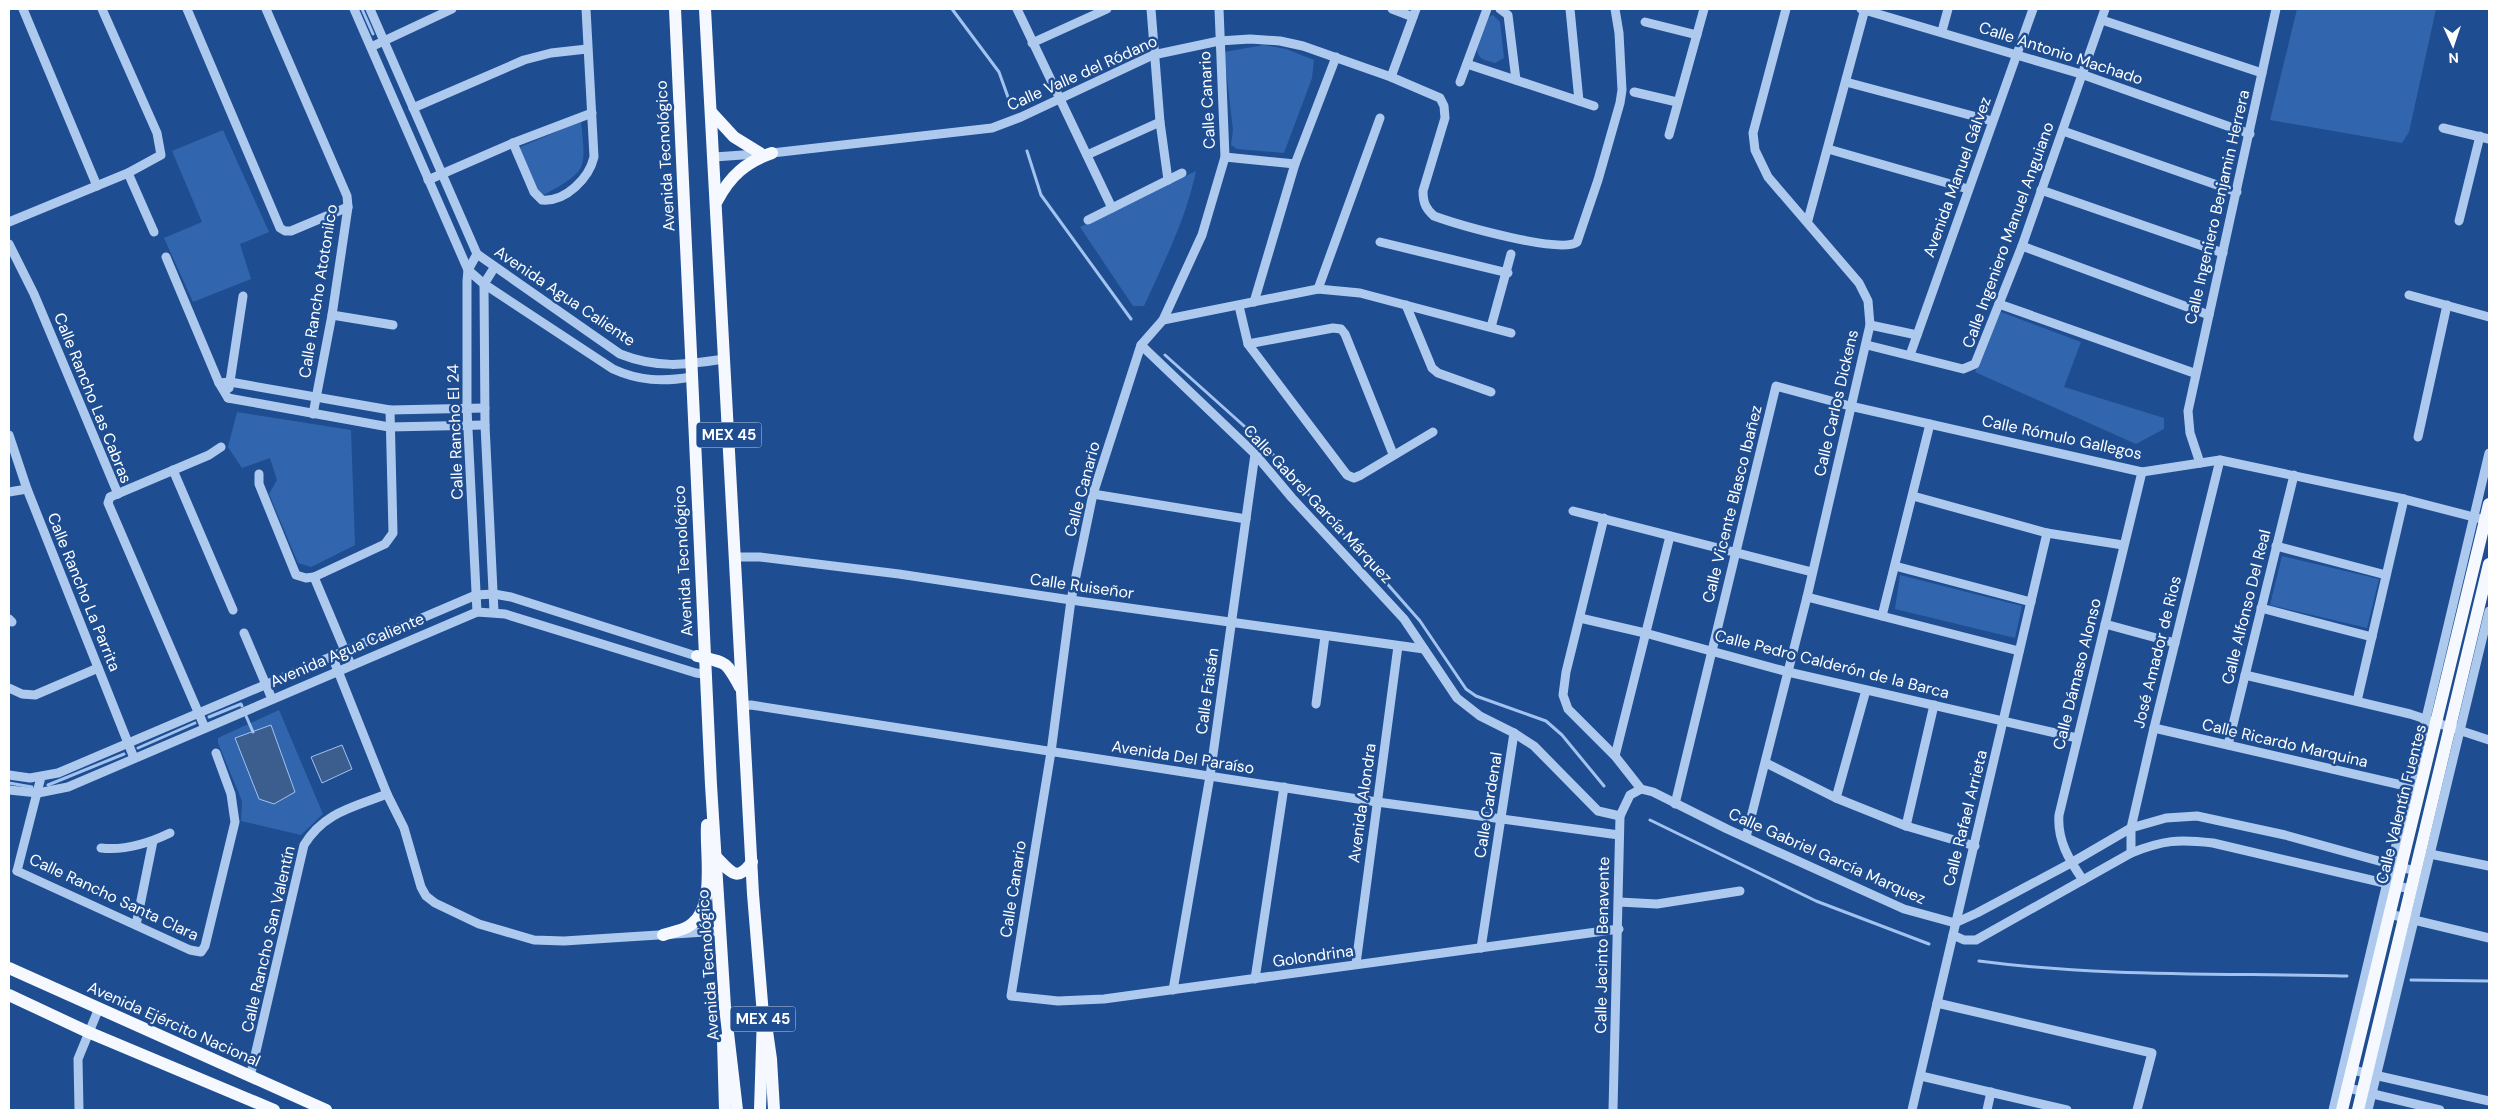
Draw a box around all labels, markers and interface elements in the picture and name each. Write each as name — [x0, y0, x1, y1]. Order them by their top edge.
street label: Calle Antonio Machado — [1976, 17, 2146, 89]
north arrow — [2428, 20, 2478, 70]
street label: Calle Valle del Ródano — [1003, 30, 1161, 116]
text: N — [2448, 49, 2459, 67]
street label: Calle Canario — [1194, 51, 1220, 149]
street label: Avenida Tecnológico — [651, 80, 679, 232]
street label: Calle Ingeniero Benjamin Herrera — [2180, 88, 2254, 326]
street label: Avenida Manuel Gálvez — [1918, 94, 1996, 260]
street label: Calle Ingeniero Manuel Anguiano — [1957, 119, 2059, 351]
street label: Calle Rancho Atotonilco — [294, 203, 342, 379]
street label: Avenida Agua Caliente — [490, 241, 640, 351]
street label: Calle Rancho Las Cabras — [49, 310, 137, 486]
street label: Calle Carlos Dickens — [1809, 328, 1863, 478]
street label: Calle Rancho El 24 — [442, 364, 468, 500]
street label: Calle Vicente Blasco Ibañez — [1697, 403, 1767, 605]
street label: Calle Rómulo Gallegos — [1980, 410, 2144, 464]
street label: Calle Gabrel García Márquez — [1239, 420, 1397, 588]
road number: MEX 45 — [696, 422, 762, 448]
street label: Calle Canario — [1059, 439, 1105, 539]
street label: Avenida Tecnológico — [669, 485, 697, 637]
street label: Calle Rancho La Parrita — [42, 509, 126, 675]
street label: Calle Alfonso Del Real — [2217, 527, 2275, 687]
street label: Calle Ruiseñor — [1029, 568, 1135, 604]
street label: José Amador de Rios — [2128, 574, 2186, 730]
street label: Calle Dámaso Alonso — [2048, 596, 2106, 752]
street label: Avenida Agua Caliente — [267, 608, 427, 692]
street label: Calle Pedro Calderón de la Barca — [1712, 625, 1952, 703]
street label: Calle Faisán — [1191, 646, 1223, 736]
street label: Calle Ricardo Marquina — [2200, 714, 2370, 772]
street label: Calle Valentín Fuentes — [2371, 722, 2431, 886]
street label: Avenida Del Paraíso — [1110, 735, 1256, 779]
street label: Avenida Alondra — [1343, 742, 1381, 864]
street label: Calle Rafael Arrieta — [1938, 748, 1992, 888]
street label: Calle Cardenal — [1469, 751, 1507, 859]
street label: Calle Gabriel García Marquez — [1725, 803, 1929, 909]
street label: Calle Canario — [995, 839, 1031, 939]
street label: Calle Rancho San Valentín — [236, 844, 300, 1034]
street label: Calle Rancho Santa Clara — [26, 848, 202, 946]
street label: Calle Jacinto Benavente — [1590, 856, 1614, 1034]
street label: Avenida Tecnológico — [692, 889, 724, 1041]
street label: Golondrina — [1271, 940, 1355, 972]
street label: Avenida Ejército Nacional — [84, 976, 264, 1072]
road number: MEX 45 — [730, 1006, 796, 1032]

